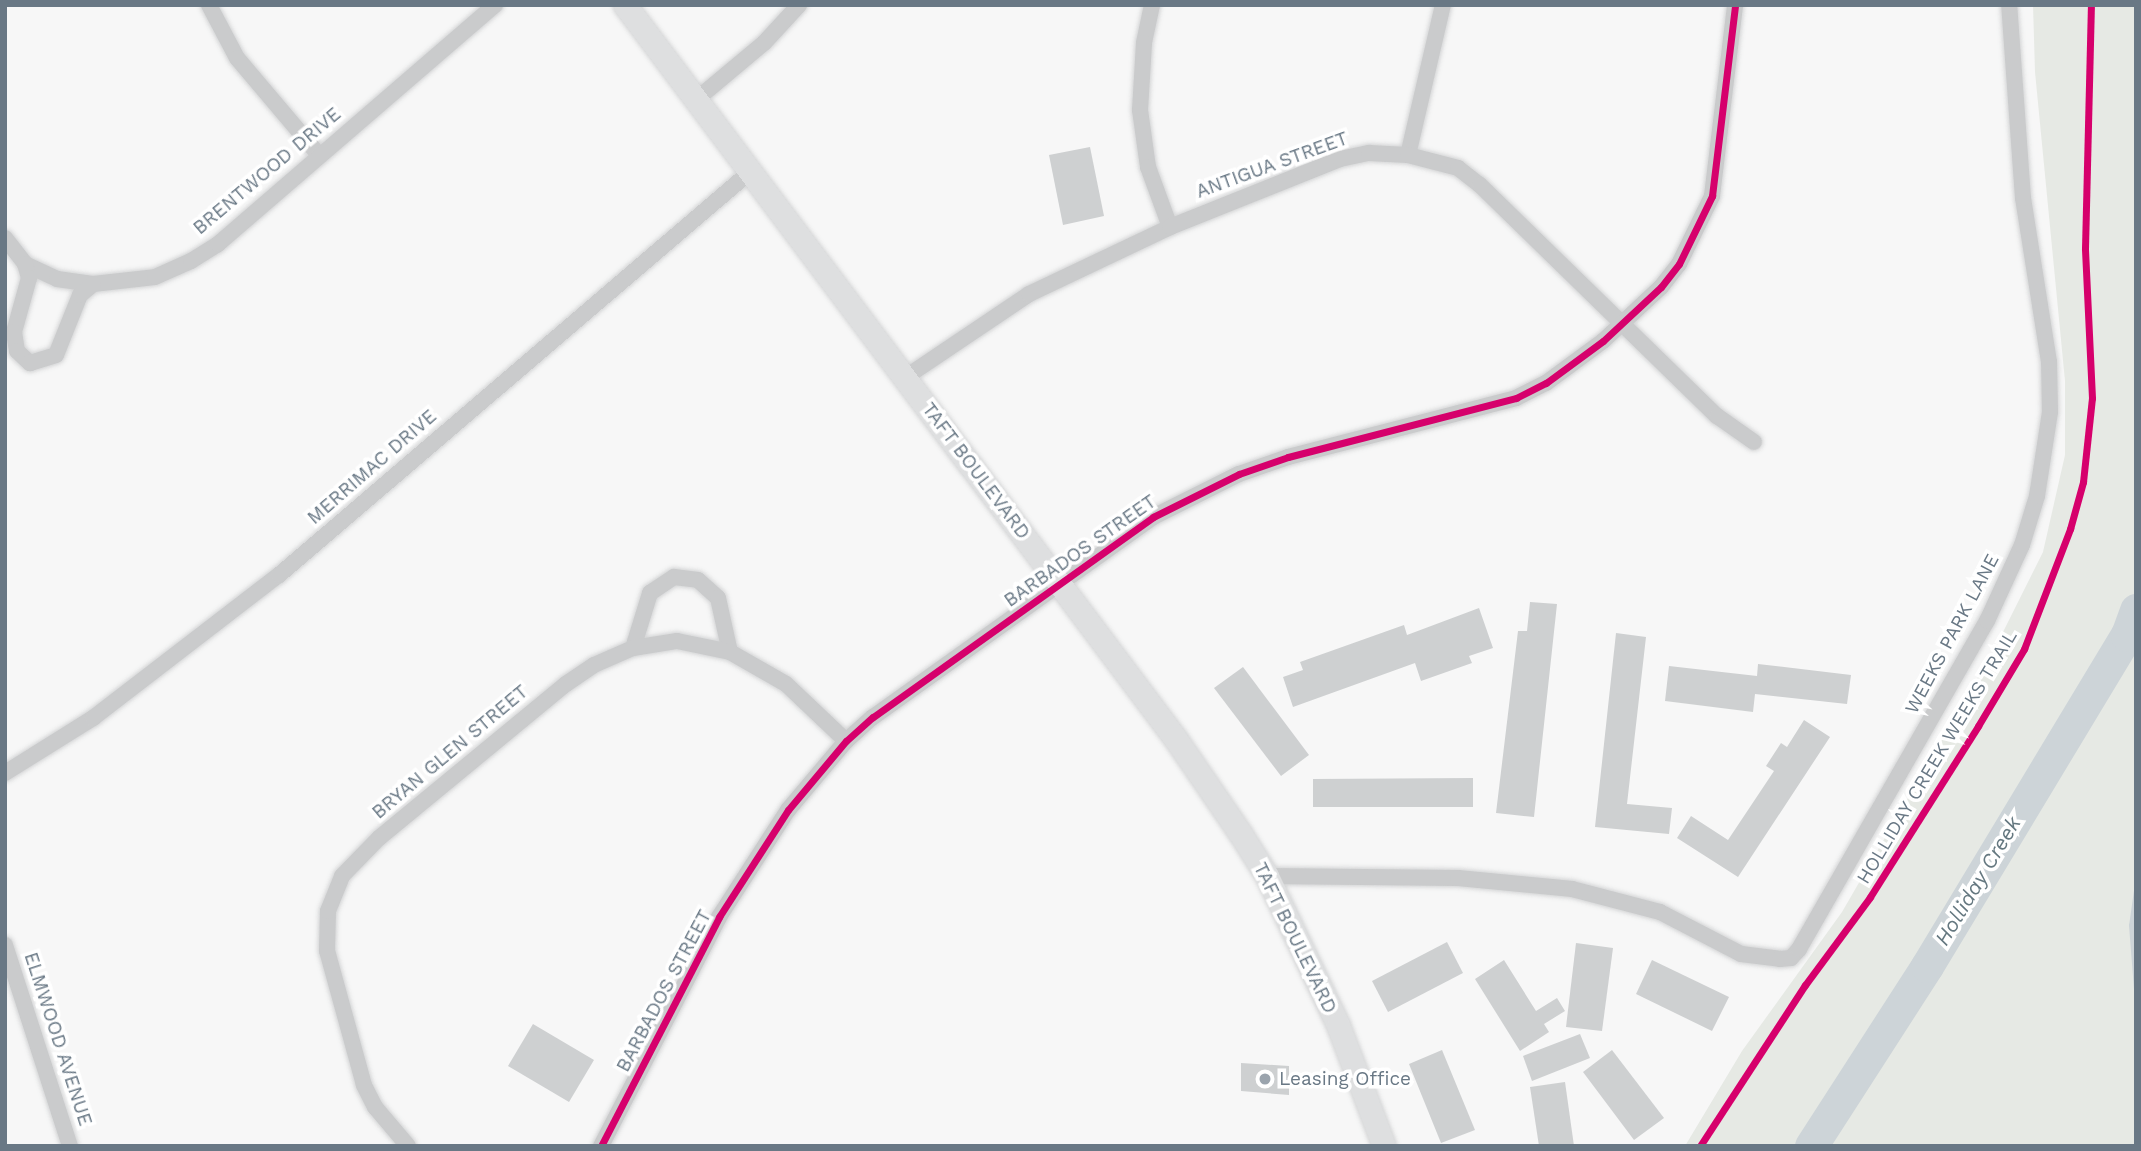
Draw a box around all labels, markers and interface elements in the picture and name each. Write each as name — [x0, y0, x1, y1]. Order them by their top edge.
street label: BRENTWOOD DRIVE — [189, 103, 345, 239]
street label: ANTIGUA STREET — [1193, 127, 1351, 203]
street label: TAFT BOULEVARD — [917, 398, 1035, 544]
street label: MERRIMAC DRIVE — [303, 405, 441, 529]
street label: BARBADOS STREET — [1000, 490, 1160, 612]
street label: WEEKS PARK LANE — [1900, 550, 2004, 718]
street label: HOLLIDAY CREEK WEEKS TRAIL — [1851, 625, 2023, 889]
street label: BRYAN GLEN STREET — [367, 680, 533, 824]
water label: Holliday Creek — [1930, 812, 2026, 950]
street label: TAFT BOULEVARD — [1248, 859, 1342, 1017]
street label: BARBADOS STREET — [612, 906, 716, 1076]
street label: ELMWOOD AVENUE — [19, 949, 97, 1129]
place label: Leasing Office — [1279, 1068, 1411, 1090]
marker: Leasing Office — [1257, 1071, 1273, 1087]

